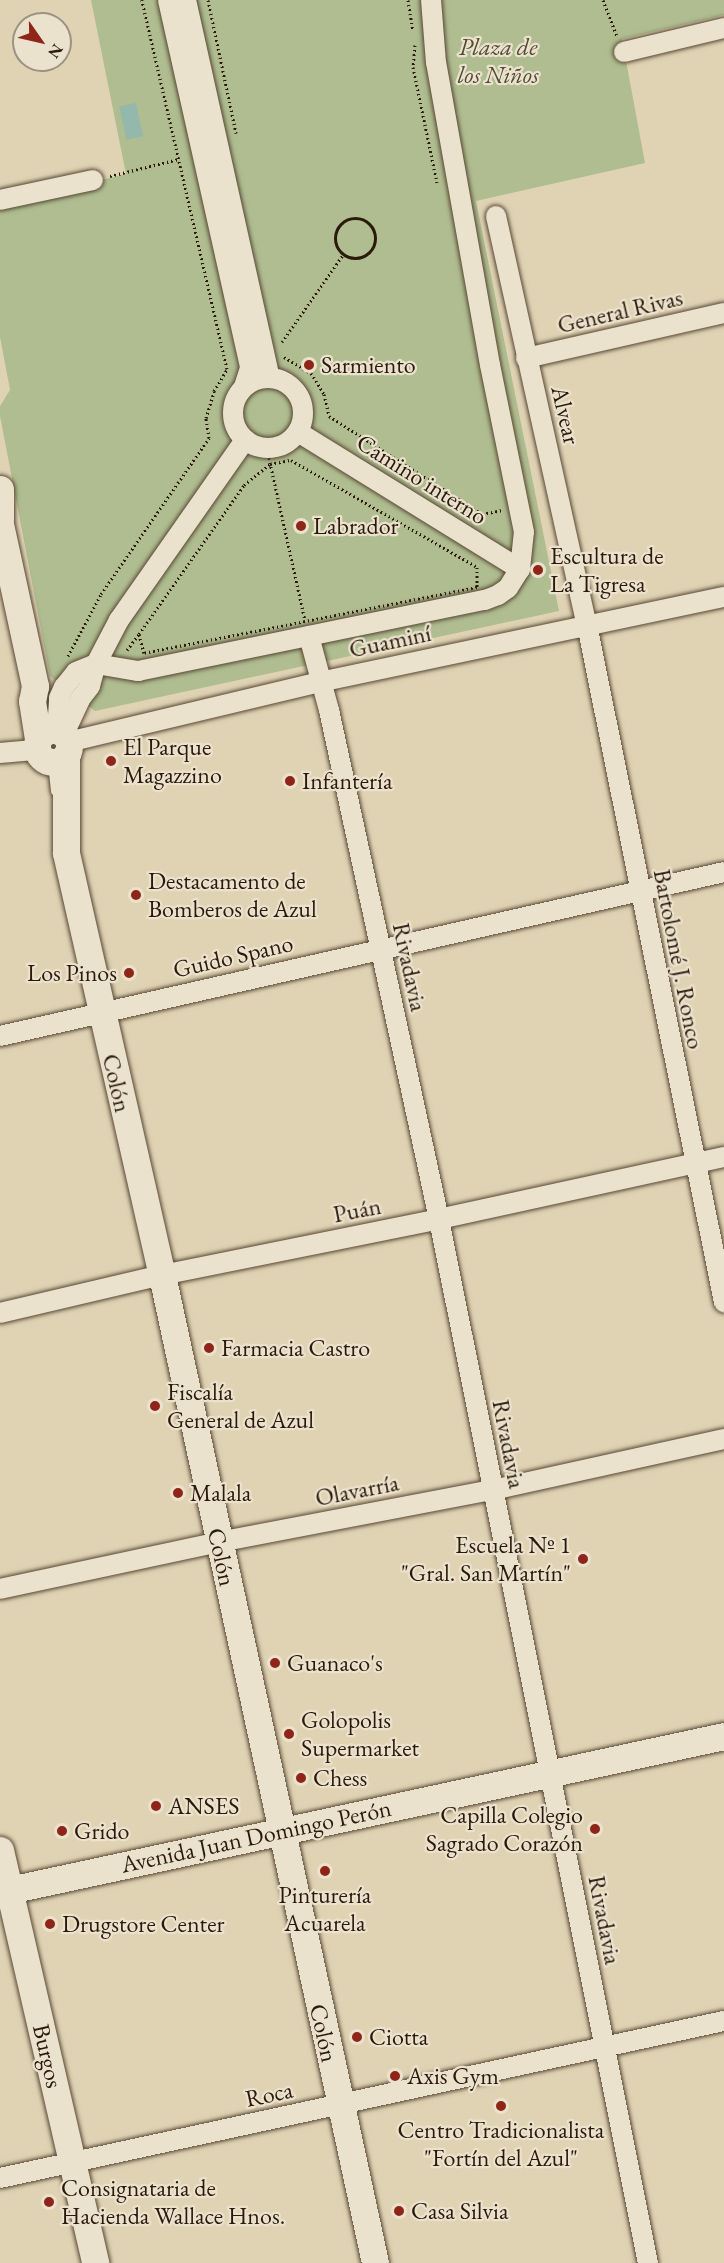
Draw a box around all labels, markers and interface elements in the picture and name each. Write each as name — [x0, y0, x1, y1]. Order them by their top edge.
north arrow — [12, 12, 72, 72]
park label: Plaza de los Niños — [458, 33, 538, 89]
text: N — [43, 40, 68, 62]
street label: General Rivas — [555, 283, 685, 339]
place label: Sarmiento — [321, 351, 416, 379]
marker: Sarmiento — [302, 358, 316, 372]
street label: Alvear — [545, 383, 587, 447]
street label: Camino interno — [351, 427, 493, 531]
place label: Labrador — [313, 512, 399, 540]
marker: Labrador — [294, 519, 308, 533]
place label: Escultura de La Tigresa — [550, 542, 664, 598]
marker: Escultura de La Tigresa — [531, 563, 545, 577]
street label: Guaminí — [346, 618, 434, 664]
place label: El Parque Magazzino — [123, 733, 222, 789]
marker: El Parque Magazzino — [104, 754, 118, 768]
place label: Infantería — [302, 767, 392, 795]
marker: Infantería — [283, 774, 297, 788]
place label: Destacamento de Bomberos de Azul — [148, 867, 317, 923]
street label: Bartolomé J. Ronco — [647, 867, 711, 1051]
marker: Destacamento de Bomberos de Azul — [129, 888, 143, 902]
street label: Rivadavia — [387, 920, 433, 1014]
street label: Guido Spano — [170, 928, 296, 984]
place label: Los Pinos — [27, 959, 117, 987]
marker: Los Pinos — [122, 966, 136, 980]
street label: Colón — [96, 1051, 138, 1115]
street label: Puán — [331, 1191, 383, 1229]
place label: Farmacia Castro — [221, 1334, 370, 1362]
marker: Farmacia Castro — [202, 1341, 216, 1355]
place label: Fiscalía General de Azul — [167, 1378, 314, 1434]
street label: Rivadavia — [486, 1397, 532, 1491]
marker: Fiscalía General de Azul — [148, 1399, 162, 1413]
street label: Olavarría — [313, 1468, 401, 1512]
place label: Malala — [190, 1479, 251, 1507]
marker: Malala — [171, 1486, 185, 1500]
street label: Colón — [202, 1525, 242, 1589]
place label: Escuela Nº 1 "Gral. San Martín" — [401, 1531, 571, 1587]
marker: Escuela Nº 1 "Gral. San Martín" — [576, 1552, 590, 1566]
place label: Guanaco's — [287, 1649, 383, 1677]
marker: Guanaco's — [268, 1656, 282, 1670]
place label: Golopolis Supermarket — [301, 1706, 419, 1762]
marker: Golopolis Supermarket — [282, 1727, 296, 1741]
place label: Chess — [313, 1764, 367, 1792]
marker: Chess — [294, 1771, 308, 1785]
place label: ANSES — [168, 1792, 239, 1820]
street label: Avenida Juan Domingo Perón — [118, 1793, 394, 1879]
marker: ANSES — [149, 1799, 163, 1813]
place label: Capilla Colegio Sagrado Corazón — [426, 1801, 583, 1857]
place label: Grido — [74, 1817, 129, 1845]
marker: Capilla Colegio Sagrado Corazón — [588, 1822, 602, 1836]
marker: Grido — [55, 1824, 69, 1838]
marker: Pinturería Acuarela — [318, 1864, 332, 1878]
street label: Rivadavia — [582, 1873, 628, 1967]
place label: Pinturería Acuarela — [279, 1881, 371, 1937]
place label: Drugstore Center — [62, 1910, 225, 1938]
marker: Drugstore Center — [43, 1917, 57, 1931]
street label: Colón — [304, 2001, 344, 2065]
street label: Burgos — [27, 2021, 69, 2091]
place label: Ciotta — [369, 2023, 428, 2051]
marker: Ciotta — [350, 2030, 364, 2044]
place label: Axis Gym — [407, 2062, 499, 2090]
marker: Axis Gym — [388, 2069, 402, 2083]
street label: Roca — [243, 2075, 295, 2113]
marker: Centro Tradicionalista "Fortín del Azul" — [494, 2099, 508, 2113]
place label: Centro Tradicionalista "Fortín del Azul" — [398, 2116, 604, 2172]
place label: Consignataria de Hacienda Wallace Hnos. — [61, 2174, 285, 2230]
marker: Consignataria de Hacienda Wallace Hnos. — [42, 2195, 56, 2209]
place label: Casa Silvia — [411, 2197, 509, 2225]
marker: Casa Silvia — [392, 2204, 406, 2218]

